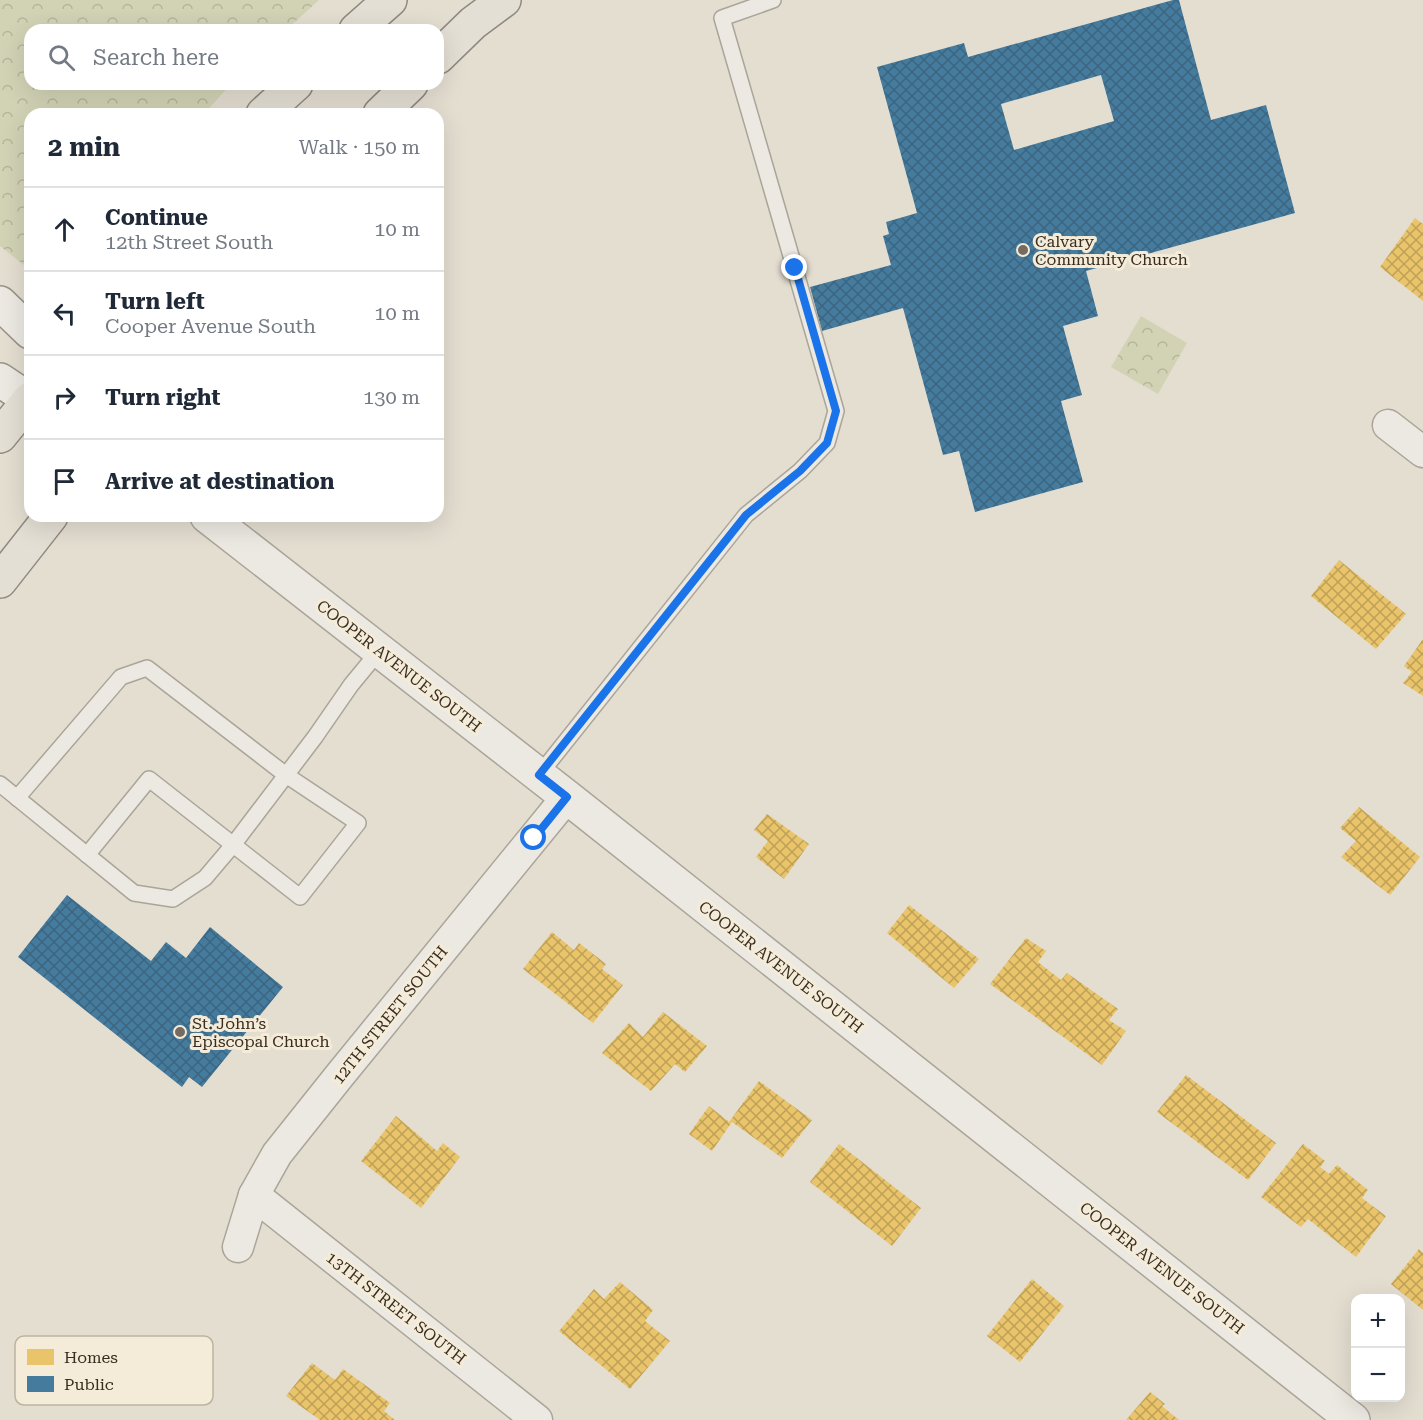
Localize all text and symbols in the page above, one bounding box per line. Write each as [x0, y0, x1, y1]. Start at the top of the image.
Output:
search box [24, 24, 444, 90]
icon: search [45, 41, 78, 74]
text: Search here [93, 45, 219, 70]
text: 2 min [48, 132, 120, 162]
text: Walk · 150 m [299, 135, 420, 159]
text: Continue [105, 205, 208, 230]
icon: ahead [48, 213, 81, 246]
text: 10 m [374, 217, 420, 241]
text: 12th Street South [105, 230, 273, 254]
place label: Calvary Community Church [1035, 232, 1188, 269]
marker: Calvary Community Church [1016, 243, 1030, 257]
route end [781, 254, 807, 280]
text: Turn left [105, 289, 205, 314]
icon: left [48, 297, 81, 330]
text: 10 m [374, 301, 420, 325]
text: Cooper Avenue South [105, 314, 316, 338]
icon: right [48, 381, 81, 414]
text: Turn right [105, 385, 220, 410]
text: 130 m [363, 385, 420, 409]
icon: arrive [48, 465, 81, 498]
text: Arrive at destination [105, 469, 334, 494]
street label: COOPER AVENUE SOUTH [313, 596, 485, 736]
route start [520, 824, 546, 850]
street label: COOPER AVENUE SOUTH [695, 897, 867, 1037]
street label: 12TH STREET SOUTH [328, 942, 452, 1088]
place label: St. John’s Episcopal Church [192, 1014, 330, 1051]
marker: St. John’s Episcopal Church [173, 1025, 187, 1039]
street label: COOPER AVENUE SOUTH [1076, 1198, 1248, 1338]
street label: 13TH STREET SOUTH [322, 1248, 470, 1368]
map controls [1351, 1294, 1405, 1402]
button: + [1351, 1294, 1405, 1348]
legend [15, 1336, 213, 1405]
text: Homes [64, 1348, 118, 1367]
button: − [1351, 1348, 1405, 1402]
text: Public [64, 1375, 114, 1394]

